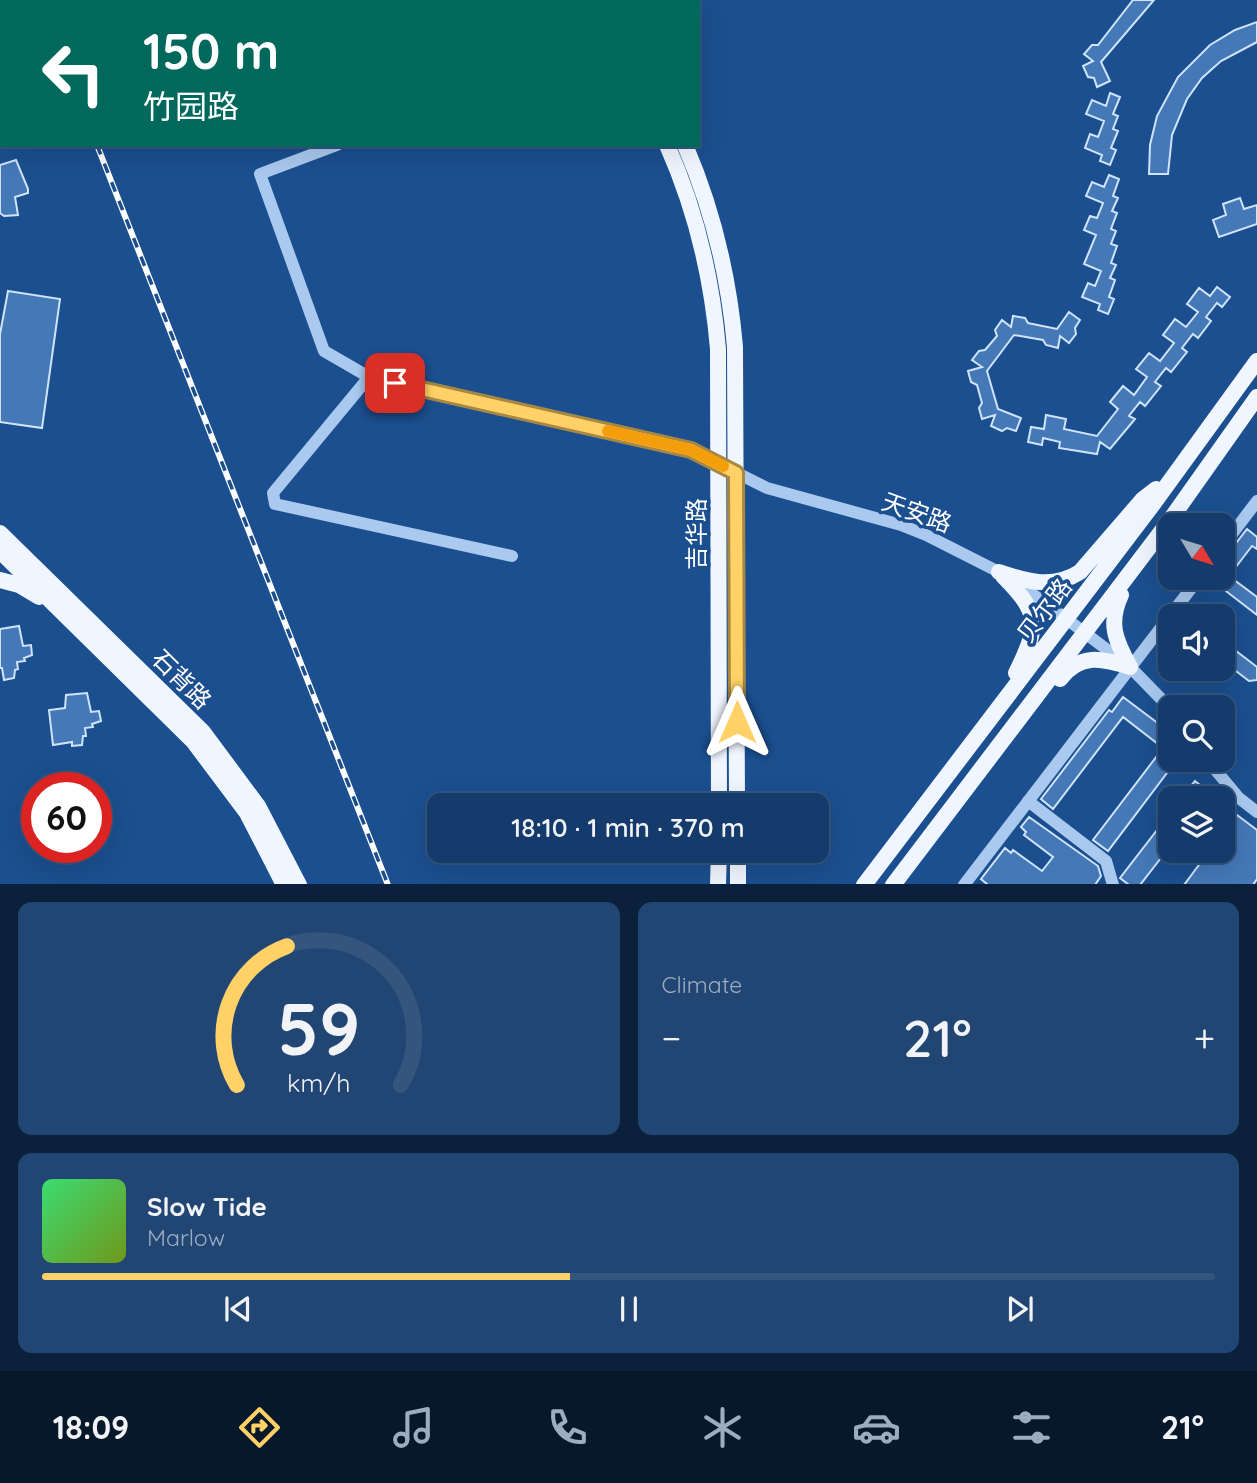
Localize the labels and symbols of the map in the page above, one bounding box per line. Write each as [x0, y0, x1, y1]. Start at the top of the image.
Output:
pin [365, 353, 425, 413]
street label: 天安路 [878, 486, 956, 538]
street label: 吉华路 [681, 498, 711, 570]
north arrow [1158, 513, 1236, 590]
street label: 贝尔路 [1010, 572, 1078, 648]
street label: 石背路 [146, 643, 218, 715]
position arrow [700, 685, 774, 759]
speed limit sign: 60 [21, 772, 112, 863]

